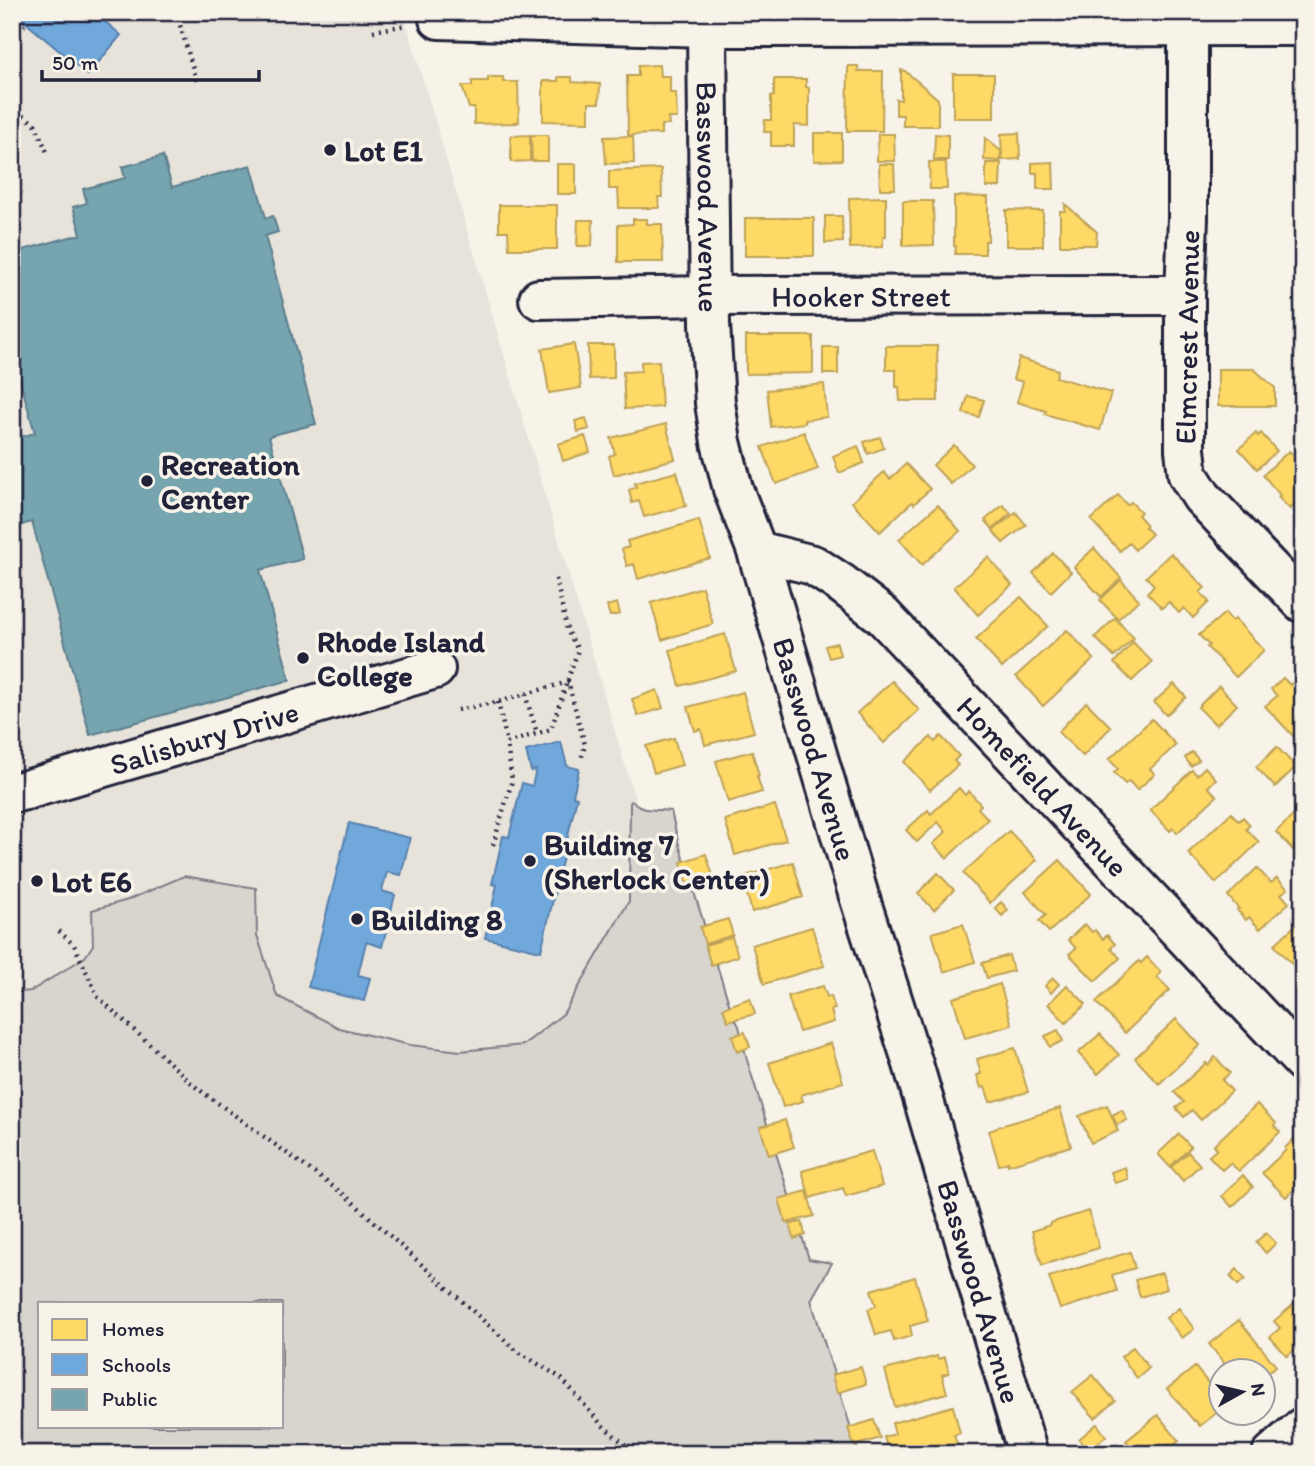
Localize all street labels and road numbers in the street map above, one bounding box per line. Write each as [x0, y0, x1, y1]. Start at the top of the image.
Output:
street label: Basswood Avenue [689, 81, 728, 313]
street label: Elmcrest Avenue [1167, 229, 1207, 445]
street label: Hooker Street [771, 277, 951, 314]
street label: Basswood Avenue [765, 633, 866, 865]
street label: Homefield Avenue [949, 688, 1137, 884]
street label: Salisbury Drive [105, 692, 303, 783]
street label: Basswood Avenue [930, 1175, 1031, 1408]

